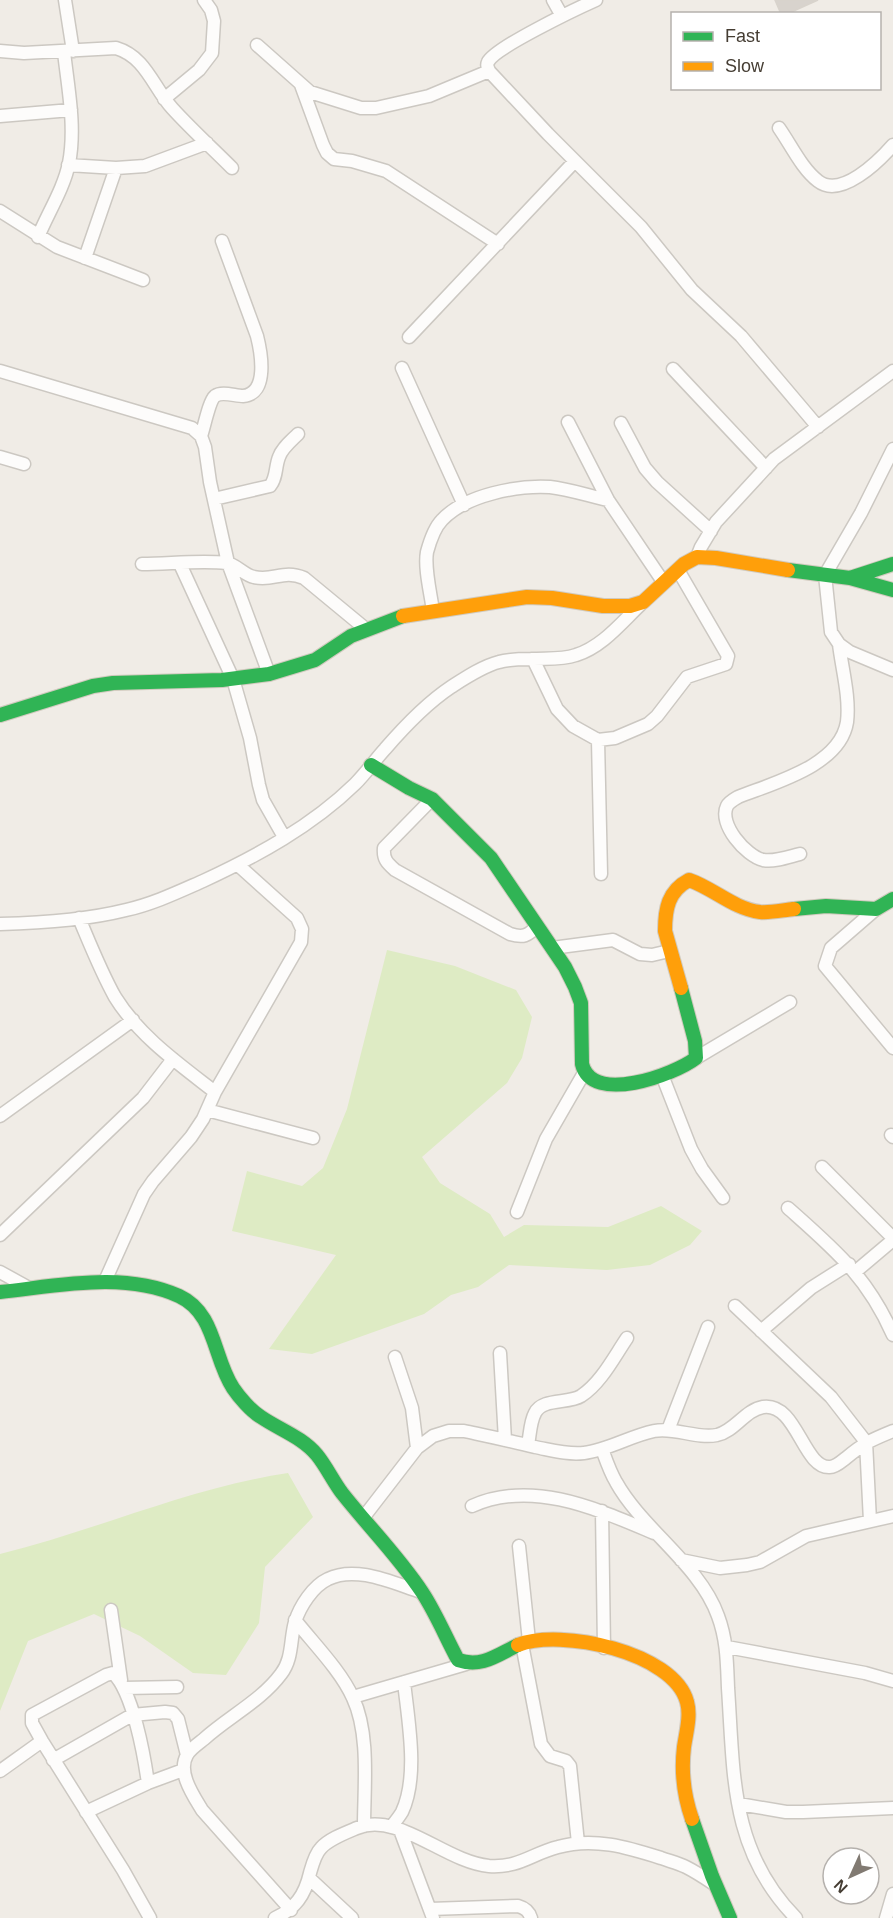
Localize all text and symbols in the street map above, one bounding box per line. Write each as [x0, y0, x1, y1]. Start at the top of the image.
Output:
legend [671, 12, 881, 90]
text: Fast [725, 26, 760, 46]
text: Slow [725, 56, 765, 76]
north arrow [821, 1846, 881, 1906]
text: N [831, 1876, 851, 1896]

